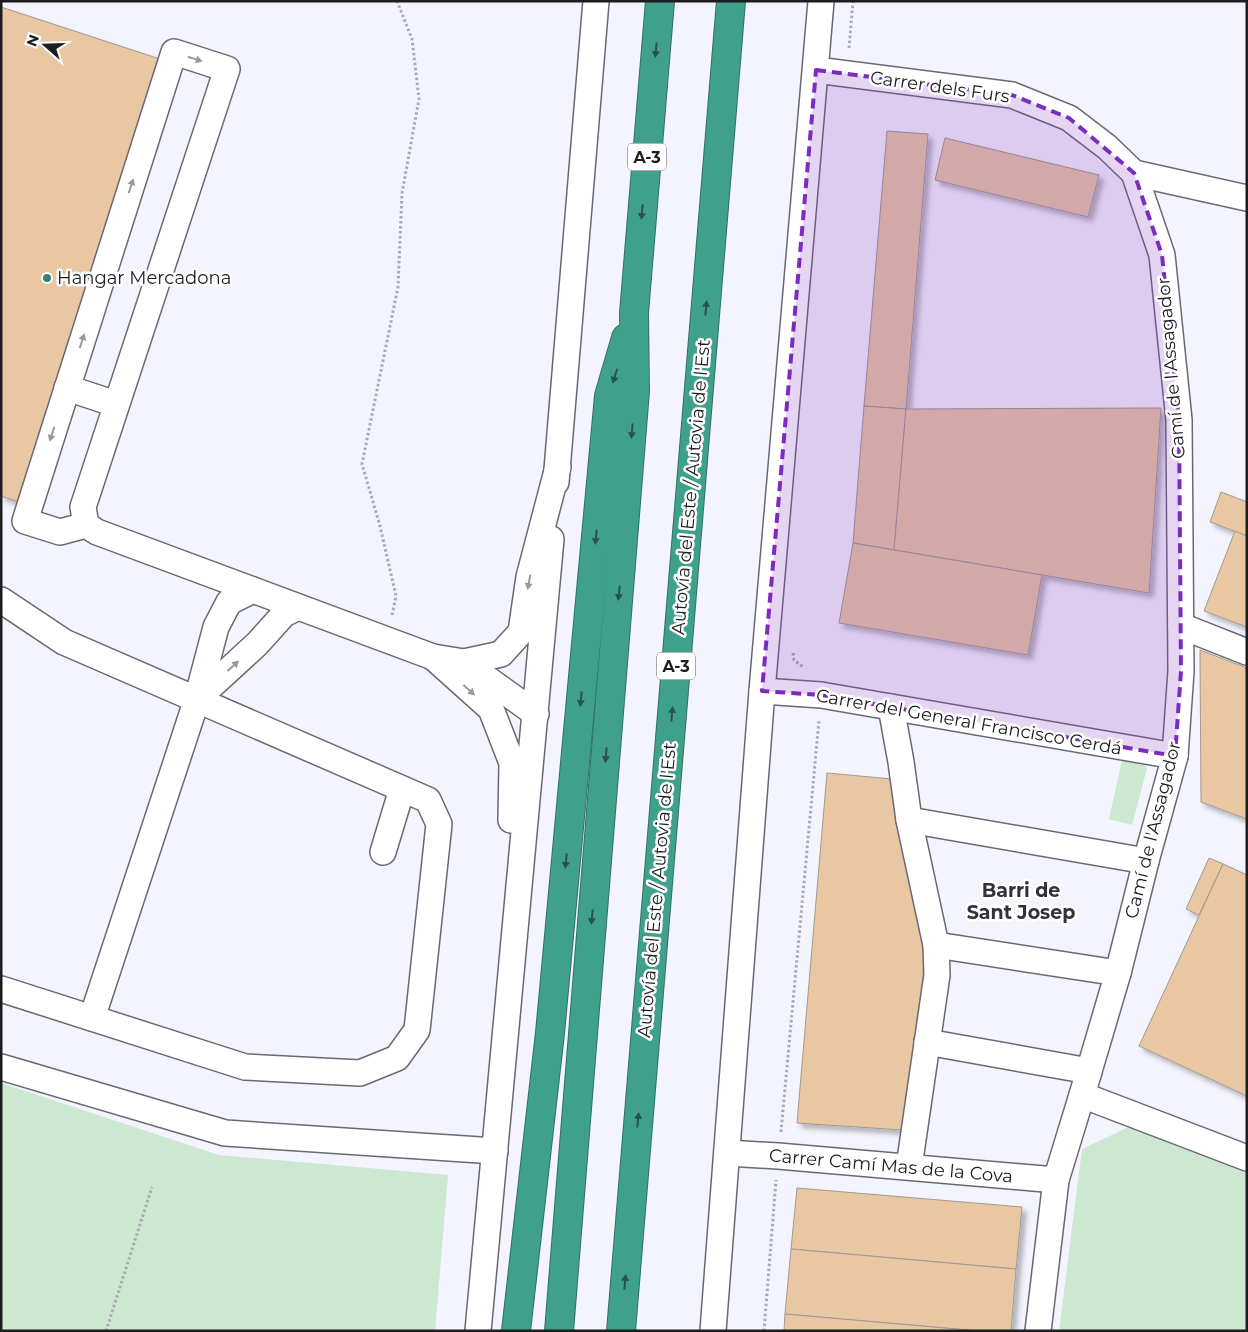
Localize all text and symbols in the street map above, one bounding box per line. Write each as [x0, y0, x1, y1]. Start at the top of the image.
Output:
north arrow [20, 20, 70, 70]
text: N [22, 32, 43, 49]
one-way arrow [652, 42, 660, 58]
one-way arrow [188, 55, 203, 63]
street label: Carrer dels Furs [869, 66, 1011, 108]
road number: A-3 [628, 144, 666, 170]
one-way arrow [128, 179, 136, 194]
one-way arrow [638, 204, 646, 220]
place label: Hangar Mercadona [57, 267, 231, 289]
marker: Hangar Mercadona [41, 272, 53, 284]
street label: Camí de l'Assagador [1152, 276, 1190, 460]
one-way arrow [702, 300, 710, 316]
one-way arrow [79, 334, 86, 349]
street label: Autovía del Este / Autovia de l'Est [667, 338, 715, 636]
one-way arrow [610, 369, 618, 384]
one-way arrow [628, 424, 636, 440]
one-way arrow [48, 427, 56, 442]
one-way arrow [592, 530, 600, 546]
one-way arrow [524, 574, 532, 590]
one-way arrow [615, 586, 623, 602]
road number: A-3 [657, 652, 695, 679]
one-way arrow [226, 661, 239, 672]
one-way arrow [463, 684, 475, 696]
street label: Carrer del General Francisco Cerdá [814, 684, 1124, 760]
one-way arrow [577, 692, 585, 708]
one-way arrow [668, 706, 676, 722]
street label: Camí de l'Assagador [1120, 739, 1186, 921]
street label: Autovía del Este / Autovia de l'Est [633, 741, 681, 1039]
one-way arrow [601, 748, 609, 764]
one-way arrow [562, 853, 570, 869]
district label: Barri de Sant Josep [967, 879, 1075, 924]
one-way arrow [588, 910, 596, 926]
one-way arrow [635, 1112, 643, 1128]
street label: Carrer Camí Mas de la Cova [768, 1144, 1014, 1188]
one-way arrow [621, 1274, 629, 1290]

